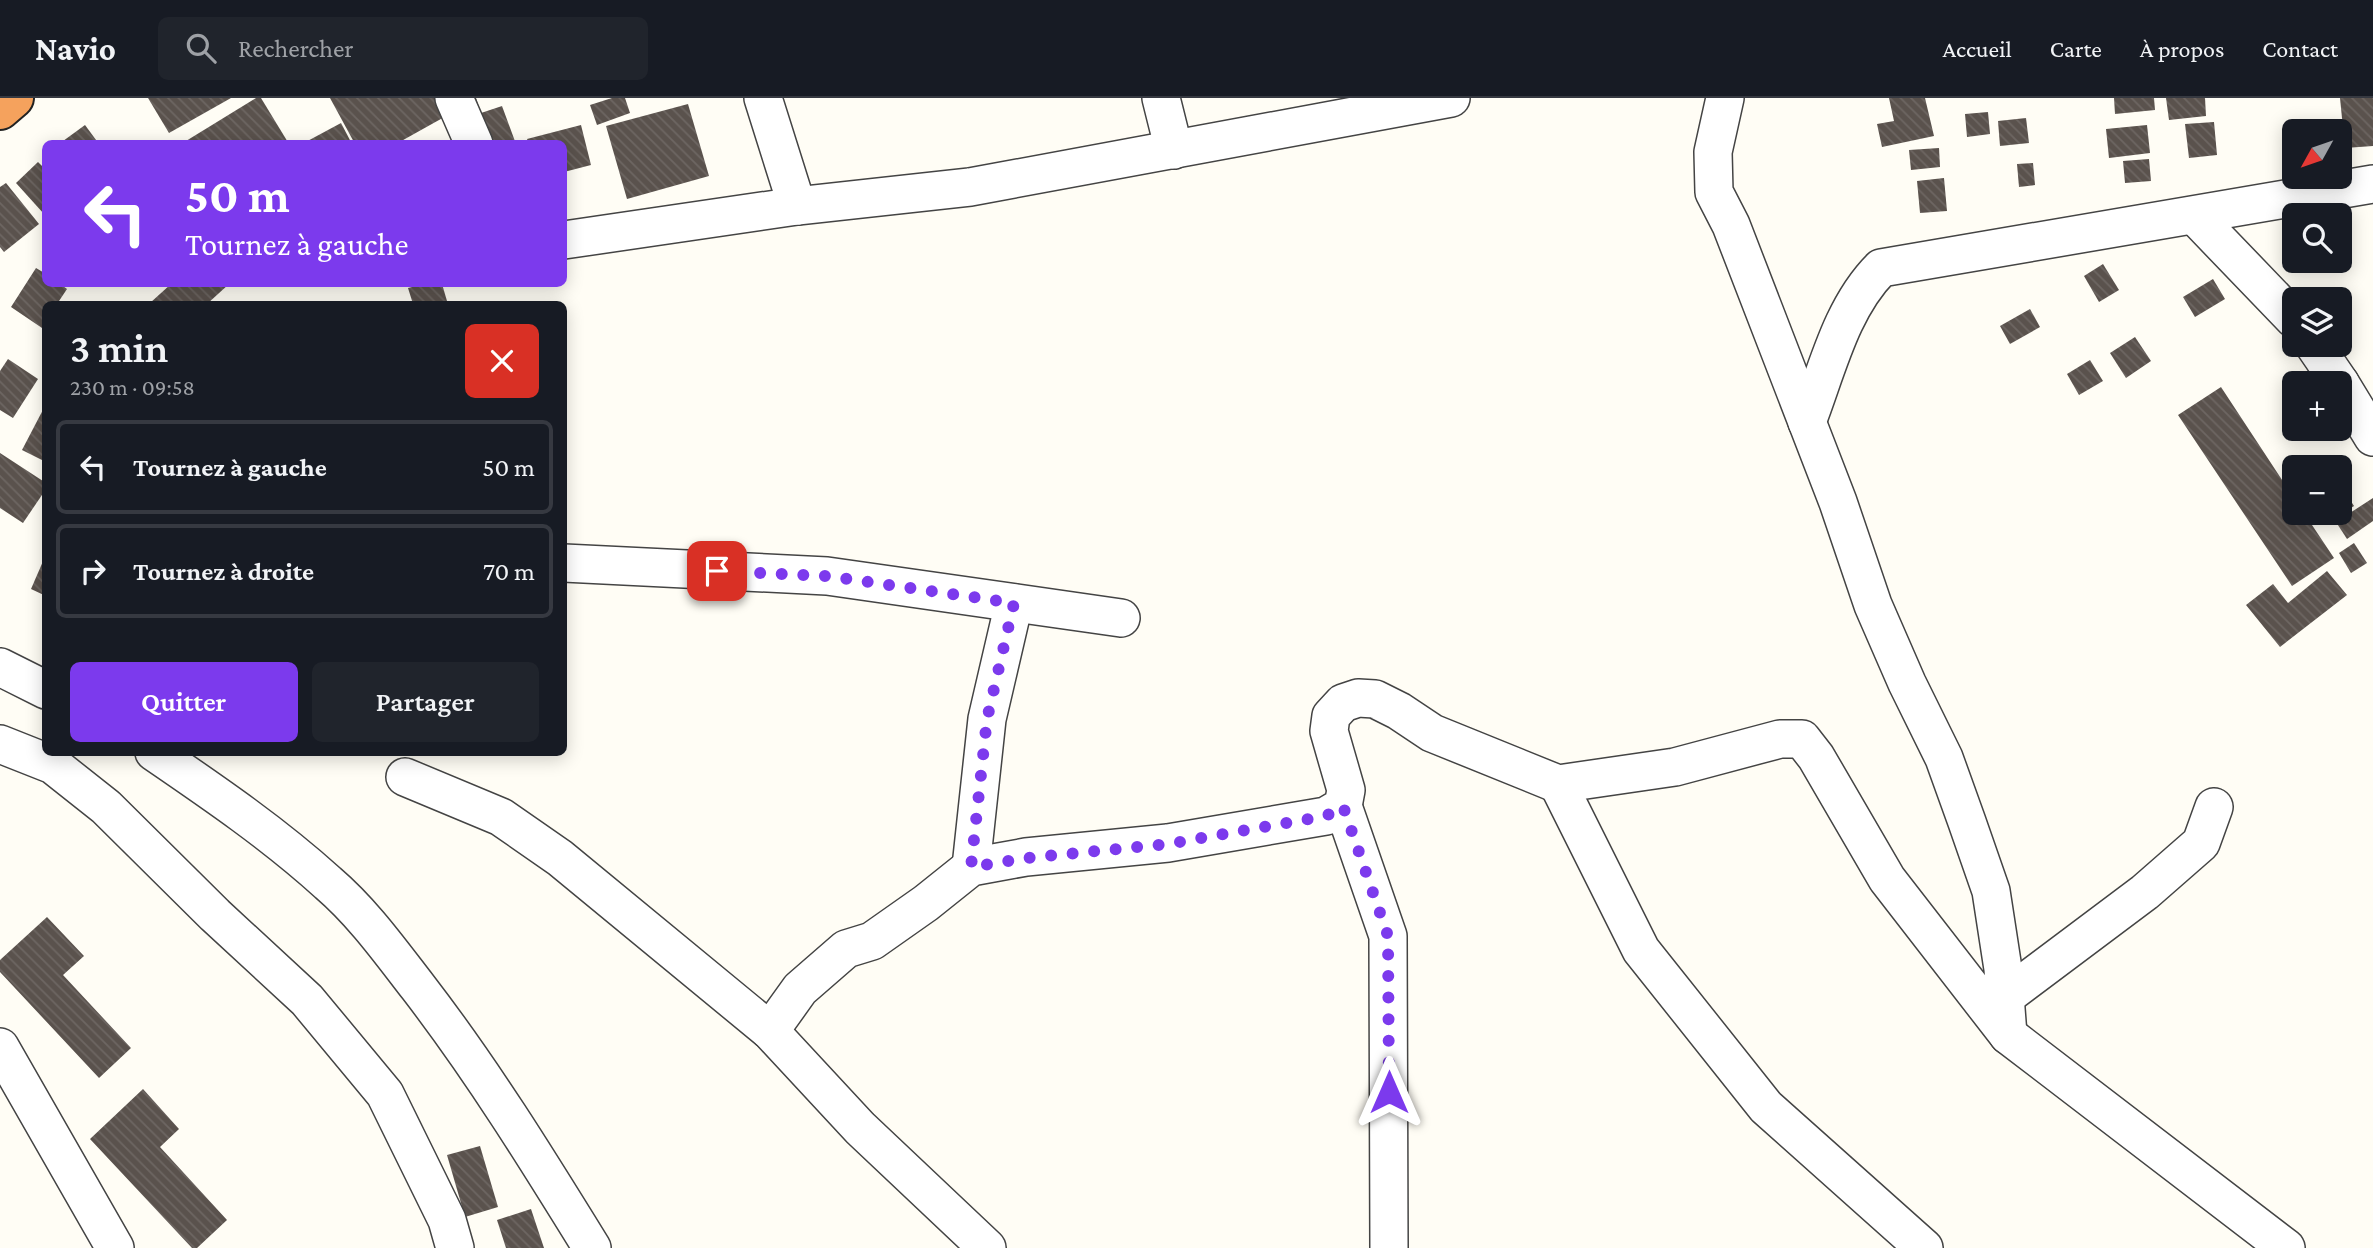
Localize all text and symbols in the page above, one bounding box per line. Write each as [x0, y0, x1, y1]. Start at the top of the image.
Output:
search box [158, 17, 648, 80]
icon: search [182, 29, 220, 67]
text: Navio [35, 30, 116, 67]
text: Rechercher [238, 34, 354, 63]
text: Accueil [1942, 35, 2012, 62]
text: Carte [2050, 35, 2102, 62]
text: À propos [2140, 35, 2224, 62]
text: Contact [2262, 35, 2338, 62]
north arrow [2282, 119, 2352, 189]
map controls [2282, 119, 2352, 525]
icon: left [70, 168, 161, 259]
text: 50 m [185, 168, 290, 223]
button: search [2282, 203, 2352, 273]
text: Tournez à gauche [185, 226, 408, 262]
button: layers [2282, 287, 2352, 357]
text: 3 min [70, 324, 168, 371]
button: close [465, 324, 539, 398]
button: + [2282, 371, 2352, 441]
text: 230 m · 09:58 [70, 374, 195, 400]
icon: left [74, 448, 112, 486]
text: Tournez à gauche [133, 453, 327, 482]
text: 50 m [482, 453, 535, 482]
button: − [2282, 455, 2352, 525]
pin [687, 541, 747, 601]
icon: right [74, 552, 112, 590]
icon: arrive [698, 552, 736, 590]
text: Tournez à droite [133, 557, 314, 586]
text: 70 m [483, 557, 535, 586]
button: Quitter [70, 662, 298, 742]
button: Partager [312, 662, 539, 742]
position arrow [1352, 1055, 1426, 1129]

